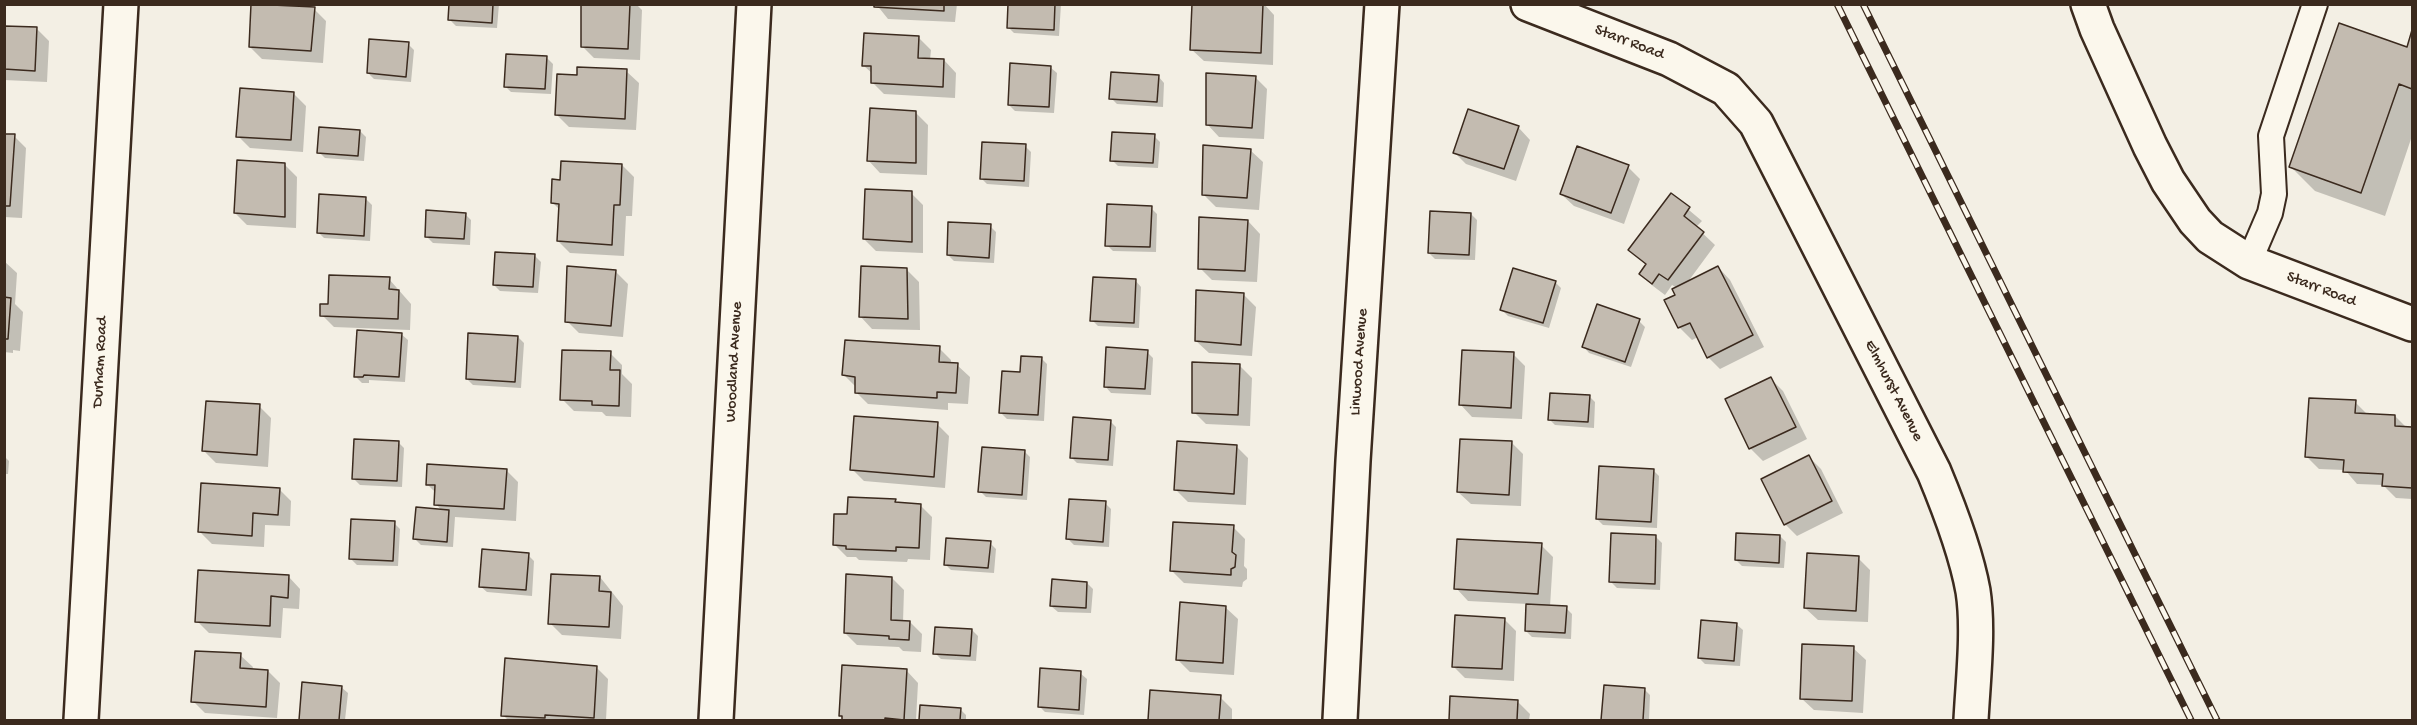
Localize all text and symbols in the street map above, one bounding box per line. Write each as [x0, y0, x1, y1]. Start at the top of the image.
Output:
street label: Starr Road [1592, 21, 1666, 65]
street label: Starr Road [2284, 268, 2358, 312]
street label: Woodland Avenue [722, 301, 748, 423]
street label: Linwood Avenue [1347, 308, 1373, 416]
street label: Durham Road [89, 316, 113, 408]
street label: Elmhurst Avenue [1859, 337, 1927, 445]

